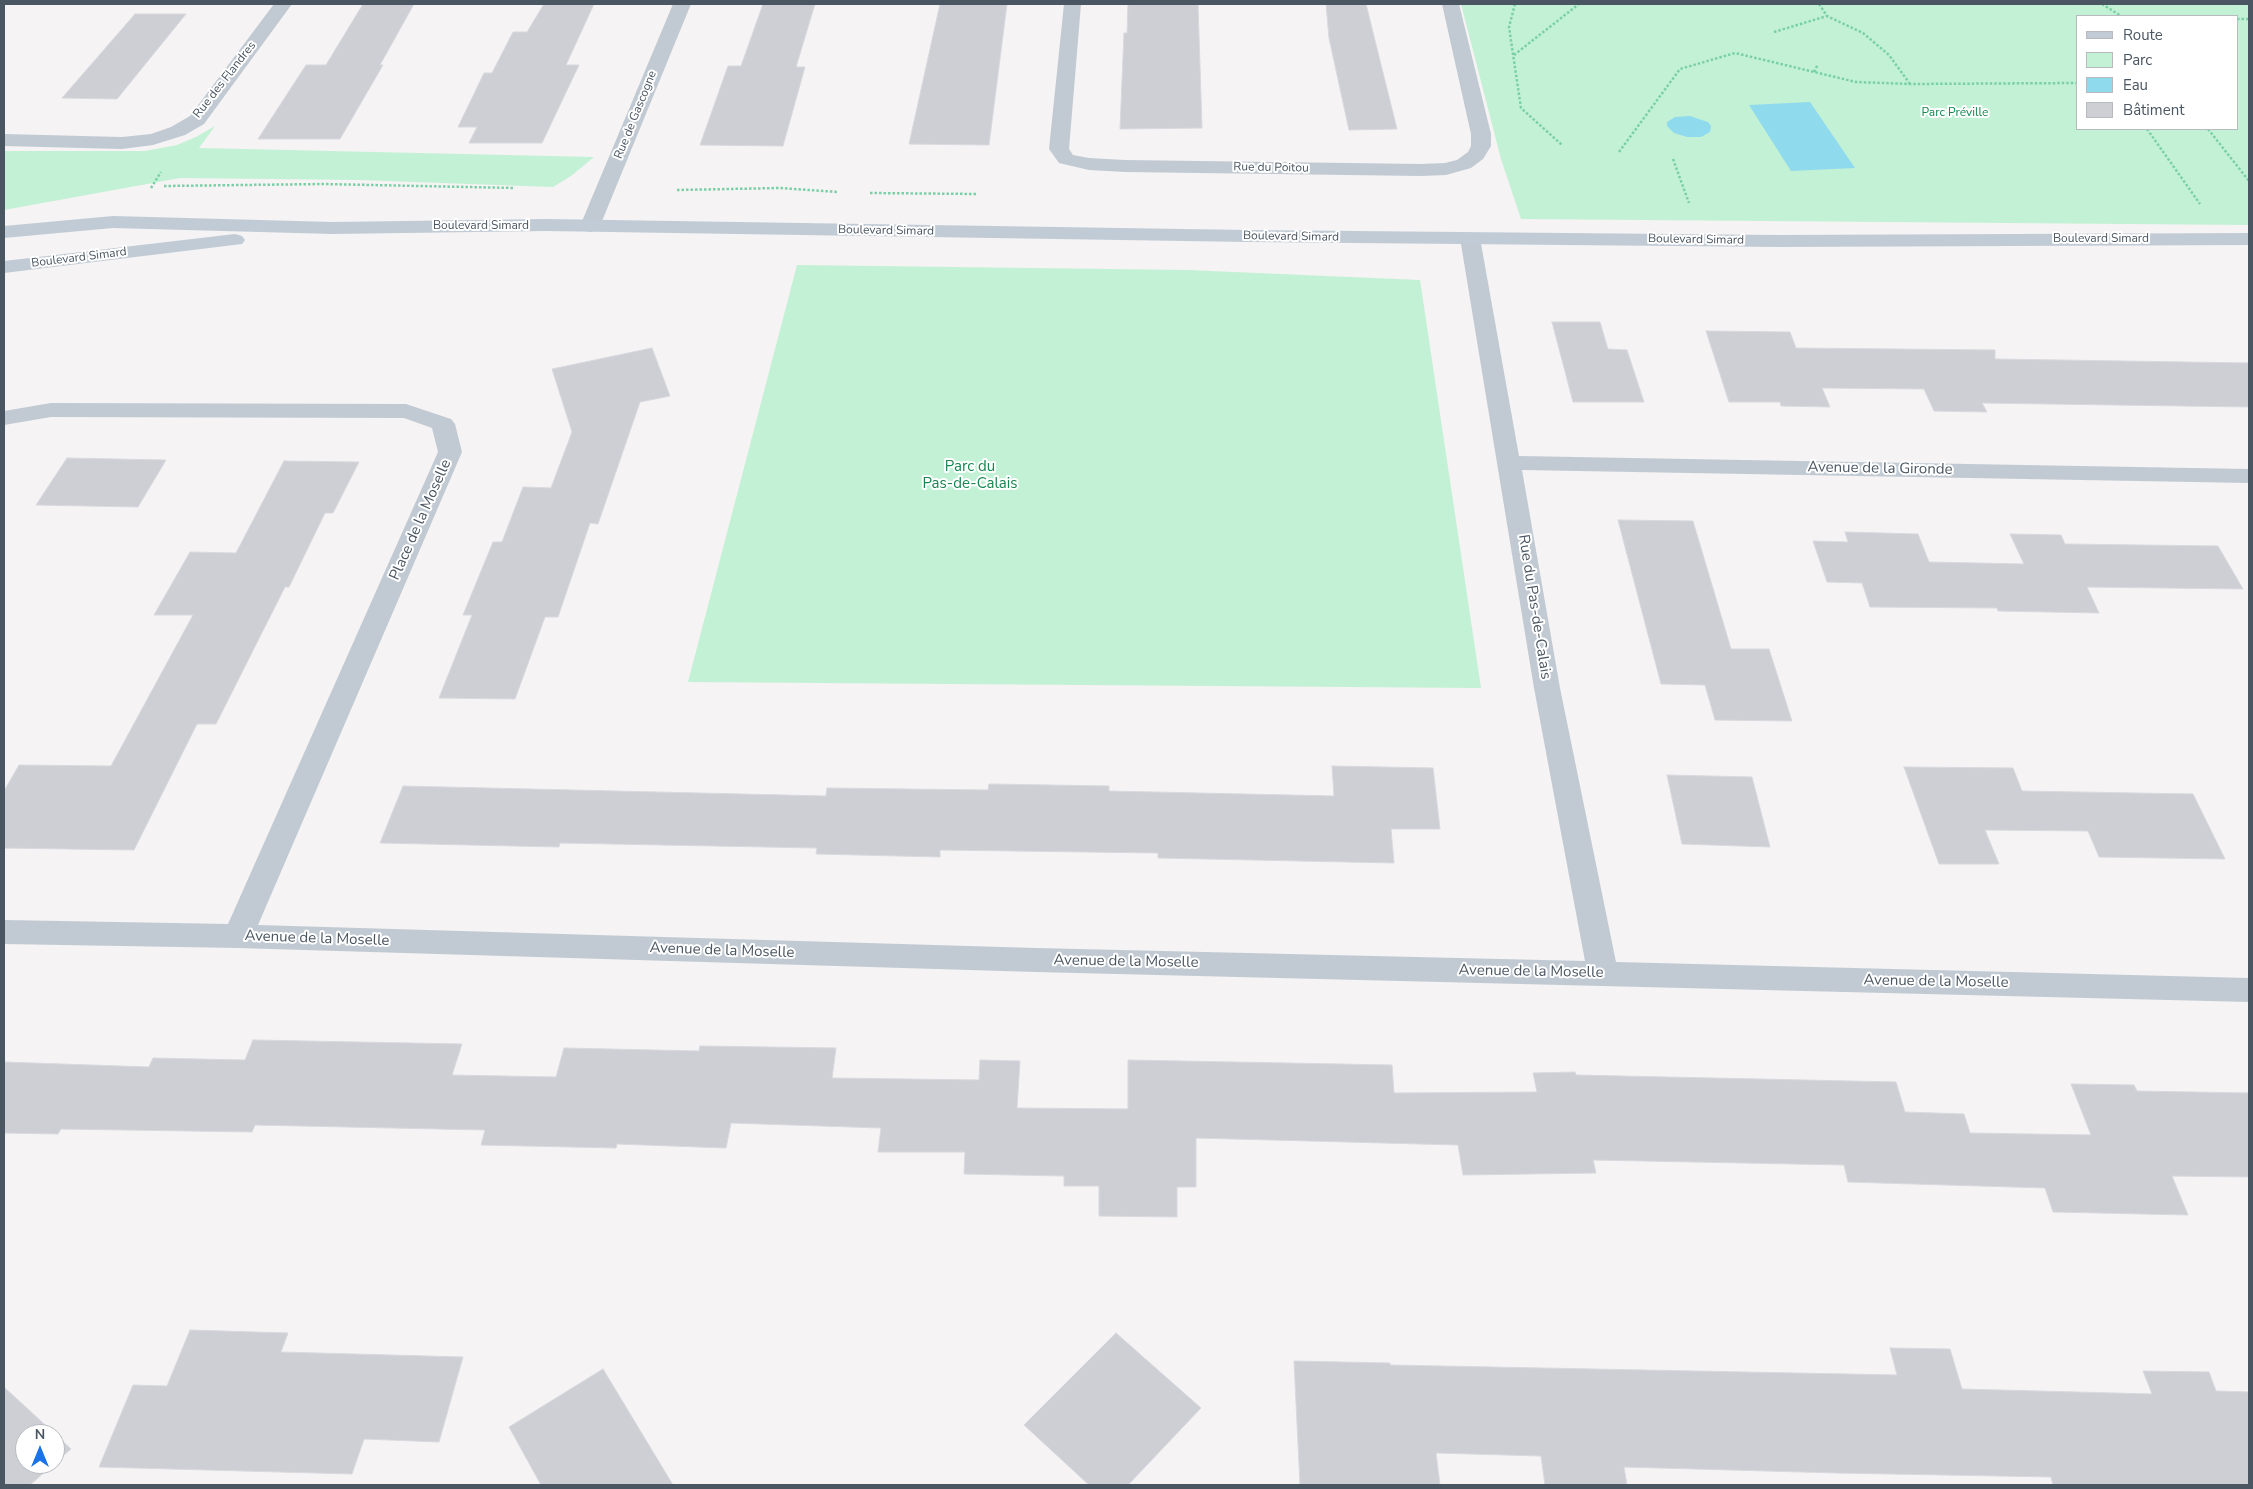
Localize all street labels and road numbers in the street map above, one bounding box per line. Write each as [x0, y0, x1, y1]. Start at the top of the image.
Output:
street label: Rue des Flandres [191, 39, 259, 121]
street label: Rue de Gascogne [612, 69, 660, 161]
street label: Rue du Poitou [1233, 160, 1309, 176]
street label: Boulevard Simard [433, 219, 529, 233]
street label: Boulevard Simard [838, 223, 934, 239]
street label: Boulevard Simard [1243, 229, 1339, 245]
street label: Boulevard Simard [1648, 232, 1744, 248]
street label: Boulevard Simard [2053, 232, 2149, 246]
street label: Boulevard Simard [30, 245, 128, 271]
street label: Place de la Moselle [386, 457, 456, 583]
street label: Avenue de la Gironde [1807, 459, 1953, 479]
street label: Rue du Pas-de-Calais [1514, 533, 1554, 681]
street label: Avenue de la Moselle [244, 927, 390, 951]
street label: Avenue de la Moselle [649, 939, 795, 963]
street label: Avenue de la Moselle [1053, 952, 1199, 972]
street label: Avenue de la Moselle [1458, 962, 1604, 982]
street label: Avenue de la Moselle [1863, 972, 2009, 992]

